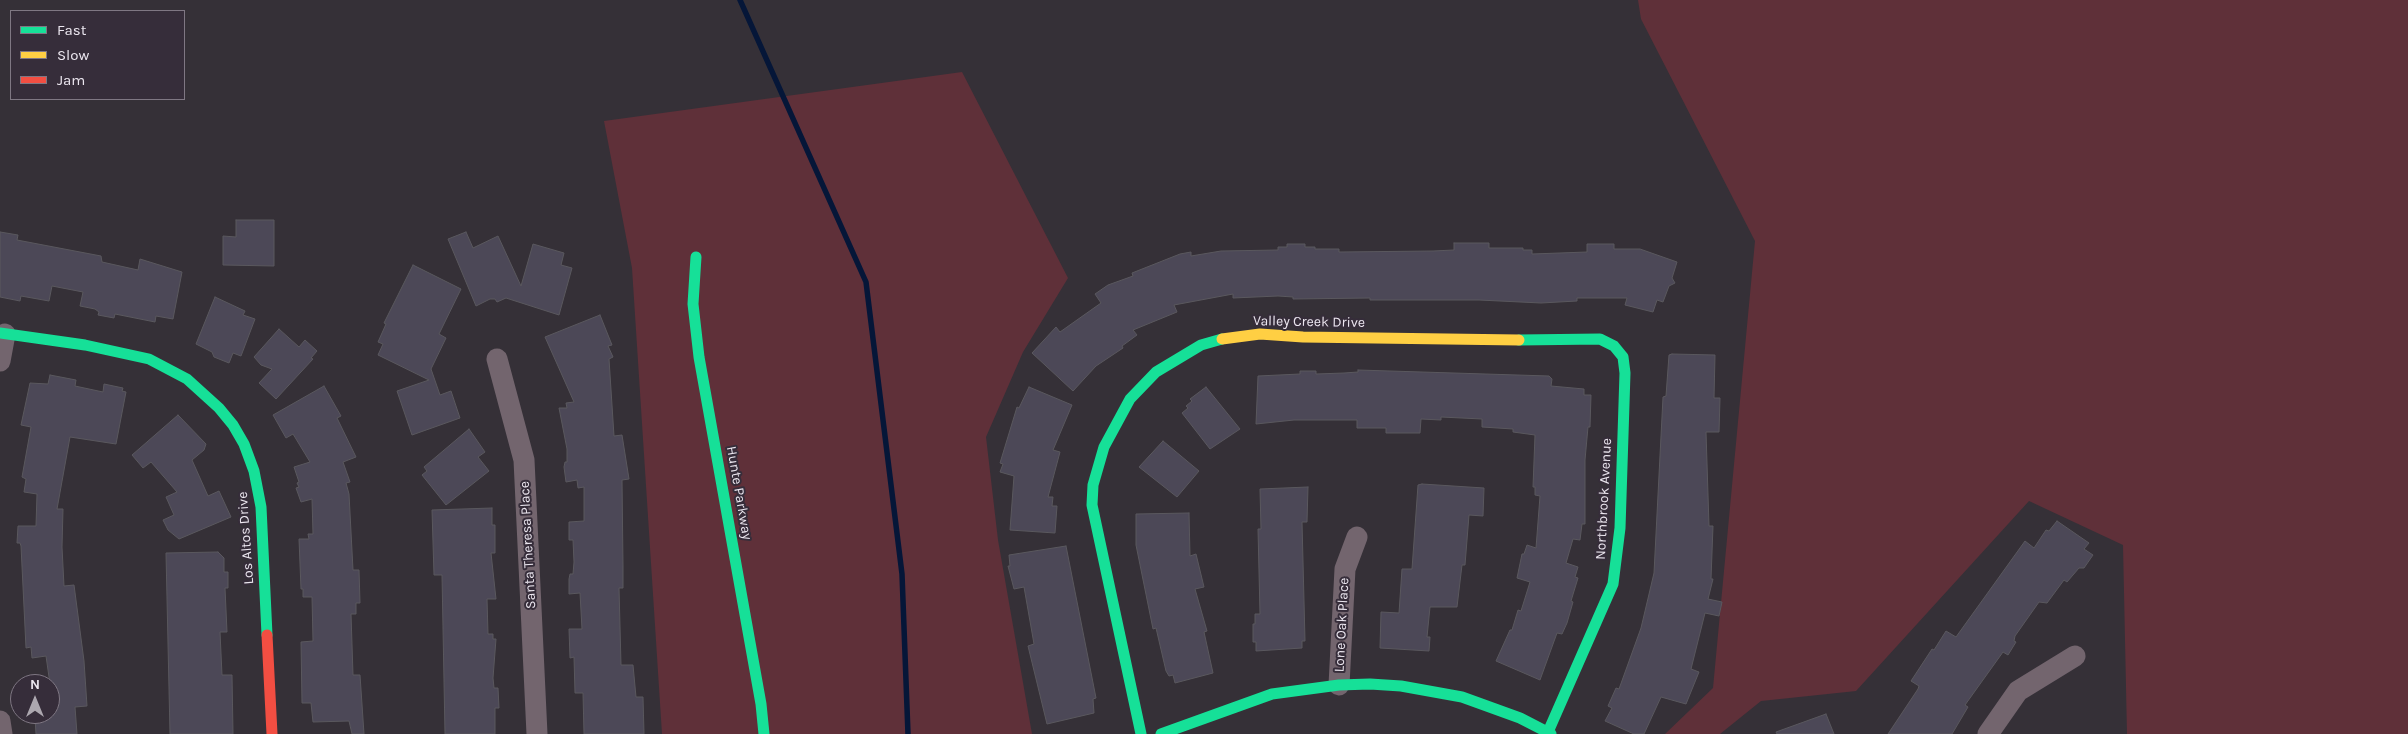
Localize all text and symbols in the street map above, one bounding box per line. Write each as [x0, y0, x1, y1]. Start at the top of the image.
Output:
legend [10, 10, 185, 100]
text: Fast [57, 21, 86, 39]
text: Slow [57, 46, 89, 64]
text: Jam [57, 71, 85, 89]
street label: Valley Creek Drive [1253, 313, 1365, 331]
street label: Northbrook Avenue [1592, 438, 1616, 560]
street label: Hunte Parkway [722, 445, 756, 541]
street label: Santa Theresa Place [516, 481, 540, 609]
street label: Los Altos Drive [234, 491, 258, 585]
street label: Lone Oak Place [1331, 577, 1353, 673]
north arrow [10, 674, 60, 724]
text: N [30, 676, 40, 693]

